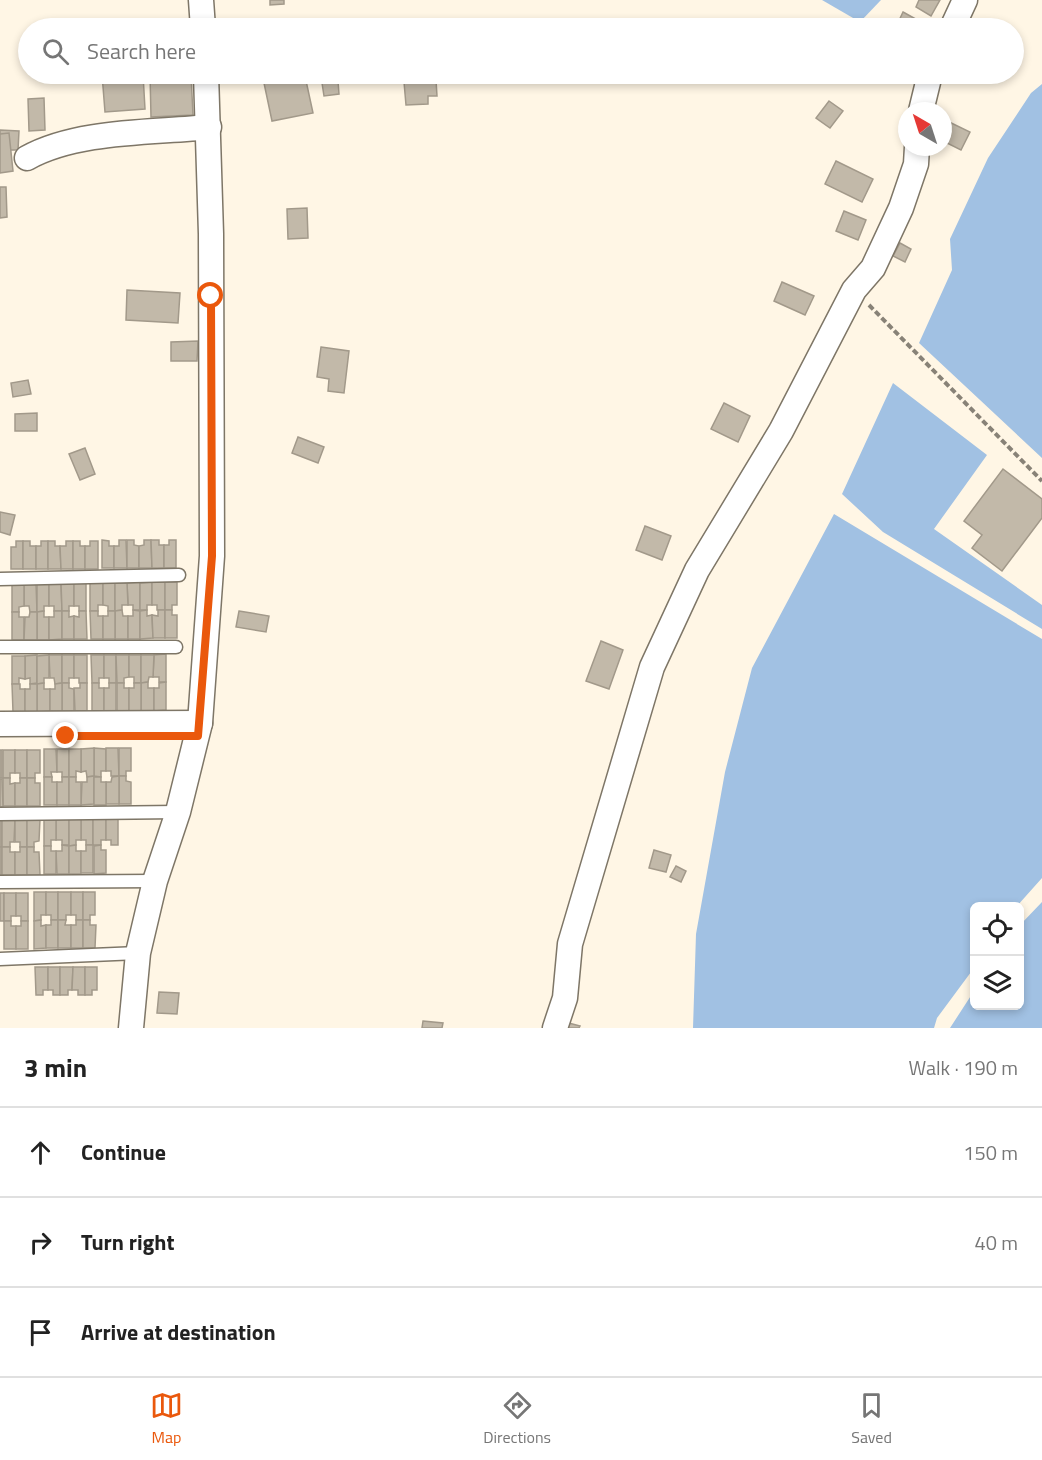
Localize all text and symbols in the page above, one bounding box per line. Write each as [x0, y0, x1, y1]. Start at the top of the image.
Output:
search box [18, 18, 1024, 84]
text: Search here [87, 34, 196, 68]
icon: search [39, 35, 72, 68]
north arrow [898, 102, 952, 156]
route start [197, 282, 223, 308]
route end [52, 722, 78, 748]
map controls [970, 902, 1024, 1010]
button: locate [970, 902, 1024, 956]
button: layers [970, 956, 1024, 1010]
text: 3 min [24, 1048, 87, 1087]
text: Walk · 190 m [909, 1052, 1018, 1083]
text: Continue [81, 1135, 166, 1169]
icon: ahead [24, 1136, 57, 1169]
text: 150 m [963, 1137, 1018, 1168]
text: Turn right [81, 1225, 175, 1259]
icon: right [24, 1226, 57, 1259]
text: 40 m [974, 1227, 1018, 1258]
text: Arrive at destination [81, 1315, 276, 1349]
icon: arrive [24, 1316, 57, 1349]
tab: Map [150, 1389, 183, 1449]
tab: Directions [483, 1389, 551, 1449]
tab: Saved [851, 1389, 892, 1449]

